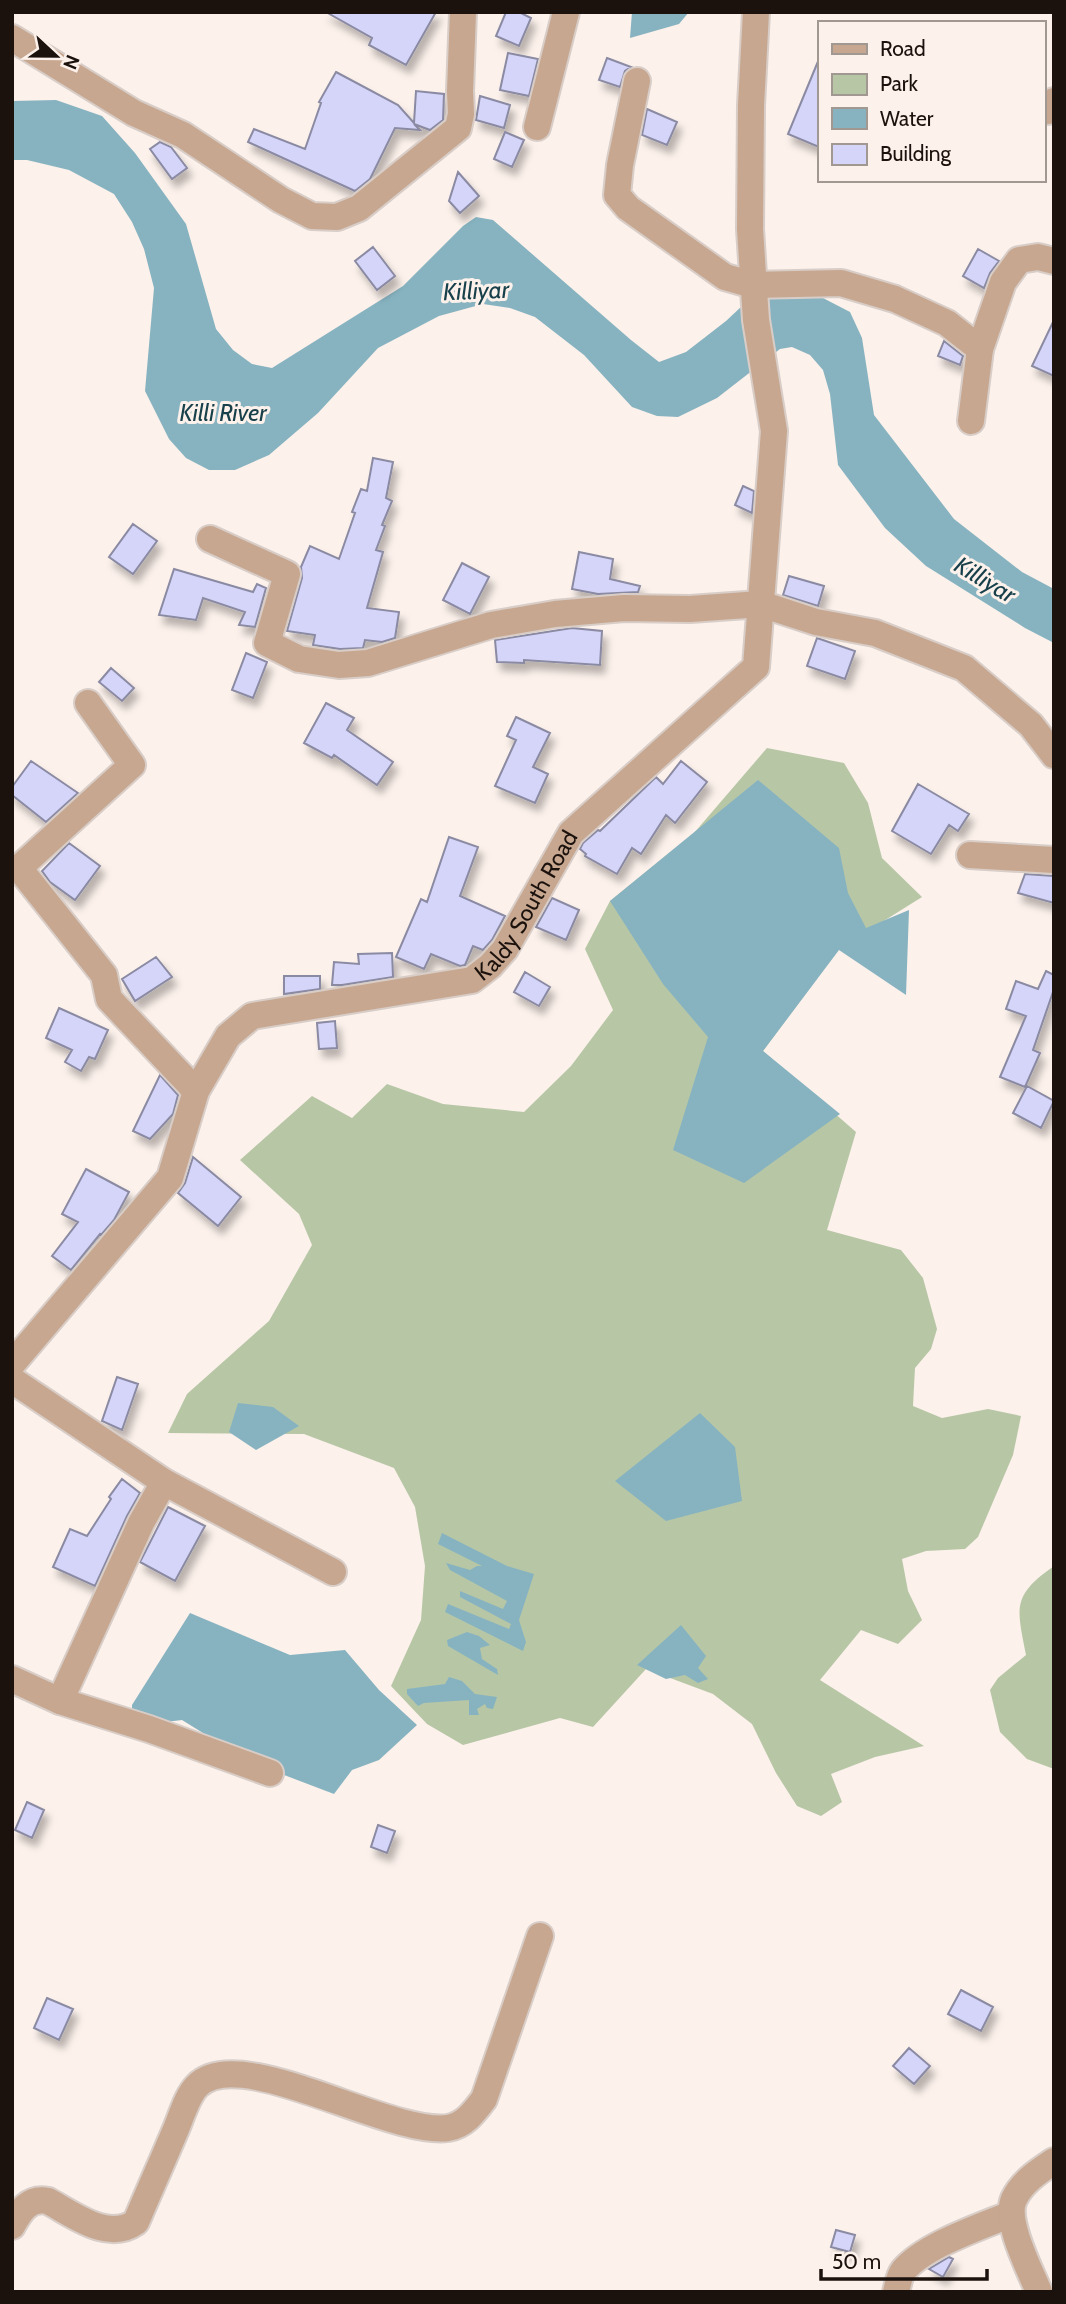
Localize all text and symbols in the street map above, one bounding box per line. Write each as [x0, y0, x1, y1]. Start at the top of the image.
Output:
north arrow [21, 21, 91, 91]
legend [818, 21, 1045, 182]
text: Road [880, 36, 926, 61]
text: N [58, 52, 84, 73]
text: Park [880, 71, 918, 96]
text: Water [880, 106, 934, 131]
text: Building [880, 141, 952, 166]
water label: Killiyar [442, 275, 511, 306]
water label: Killi River [179, 398, 268, 427]
water label: Killiyar [949, 550, 1022, 610]
street label: Kaldy South Road [469, 826, 583, 987]
scale bar [821, 2238, 987, 2282]
text: 50 m [832, 2249, 881, 2274]

